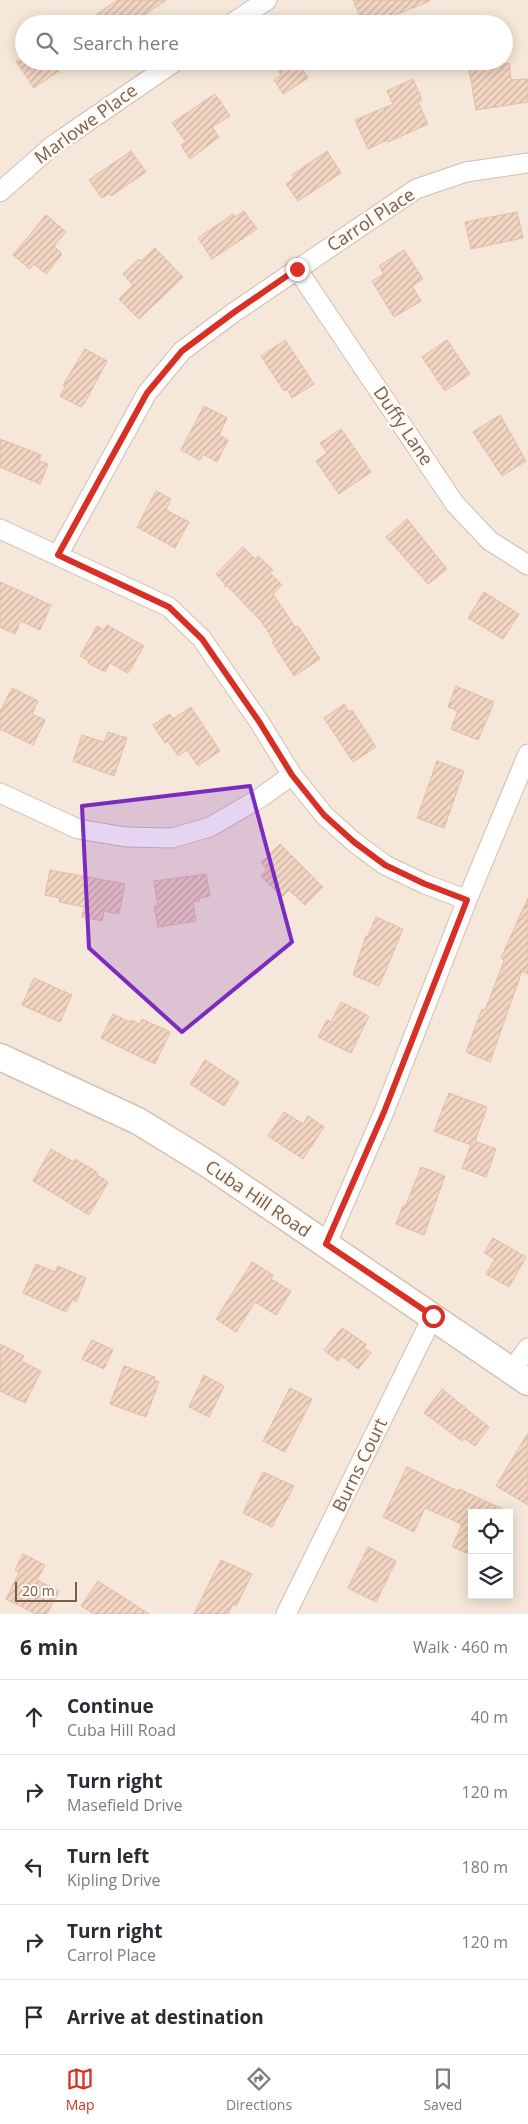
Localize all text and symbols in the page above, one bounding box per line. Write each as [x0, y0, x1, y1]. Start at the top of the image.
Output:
search box [15, 15, 513, 70]
icon: search [33, 29, 61, 57]
text: Search here [73, 30, 179, 56]
street label: Marlowe Place [29, 78, 142, 169]
street label: Carrol Place [322, 182, 419, 257]
route end [286, 258, 309, 281]
street label: Duffy Lane [369, 381, 439, 470]
street label: Cuba Hill Road [201, 1154, 316, 1242]
route start [422, 1305, 445, 1328]
street label: Burns Court [326, 1414, 392, 1515]
map controls [468, 1509, 513, 1599]
button: locate [468, 1509, 513, 1554]
button: layers [468, 1554, 513, 1599]
scale bar [15, 1579, 78, 1602]
text: 20 m [22, 1581, 55, 1600]
text: 6 min [20, 1633, 78, 1661]
text: Walk · 460 m [413, 1636, 508, 1658]
text: Continue [67, 1693, 154, 1719]
icon: ahead [20, 1703, 48, 1731]
text: 40 m [471, 1706, 508, 1728]
text: Cuba Hill Road [67, 1719, 176, 1741]
text: Turn right [67, 1768, 162, 1794]
icon: right [20, 1778, 48, 1806]
text: 120 m [462, 1781, 508, 1803]
text: Masefield Drive [67, 1794, 182, 1816]
text: Turn left [67, 1843, 149, 1869]
icon: left [20, 1853, 48, 1881]
text: 180 m [462, 1856, 508, 1878]
text: Kipling Drive [67, 1869, 161, 1891]
text: Turn right [67, 1918, 162, 1944]
icon: right [20, 1928, 48, 1956]
text: 120 m [462, 1931, 508, 1953]
text: Carrol Place [67, 1944, 156, 1966]
icon: arrive [20, 2003, 48, 2031]
text: Arrive at destination [67, 2004, 264, 2030]
tab: Map [66, 2065, 95, 2114]
tab: Directions [226, 2065, 292, 2114]
tab: Saved [423, 2065, 462, 2114]

